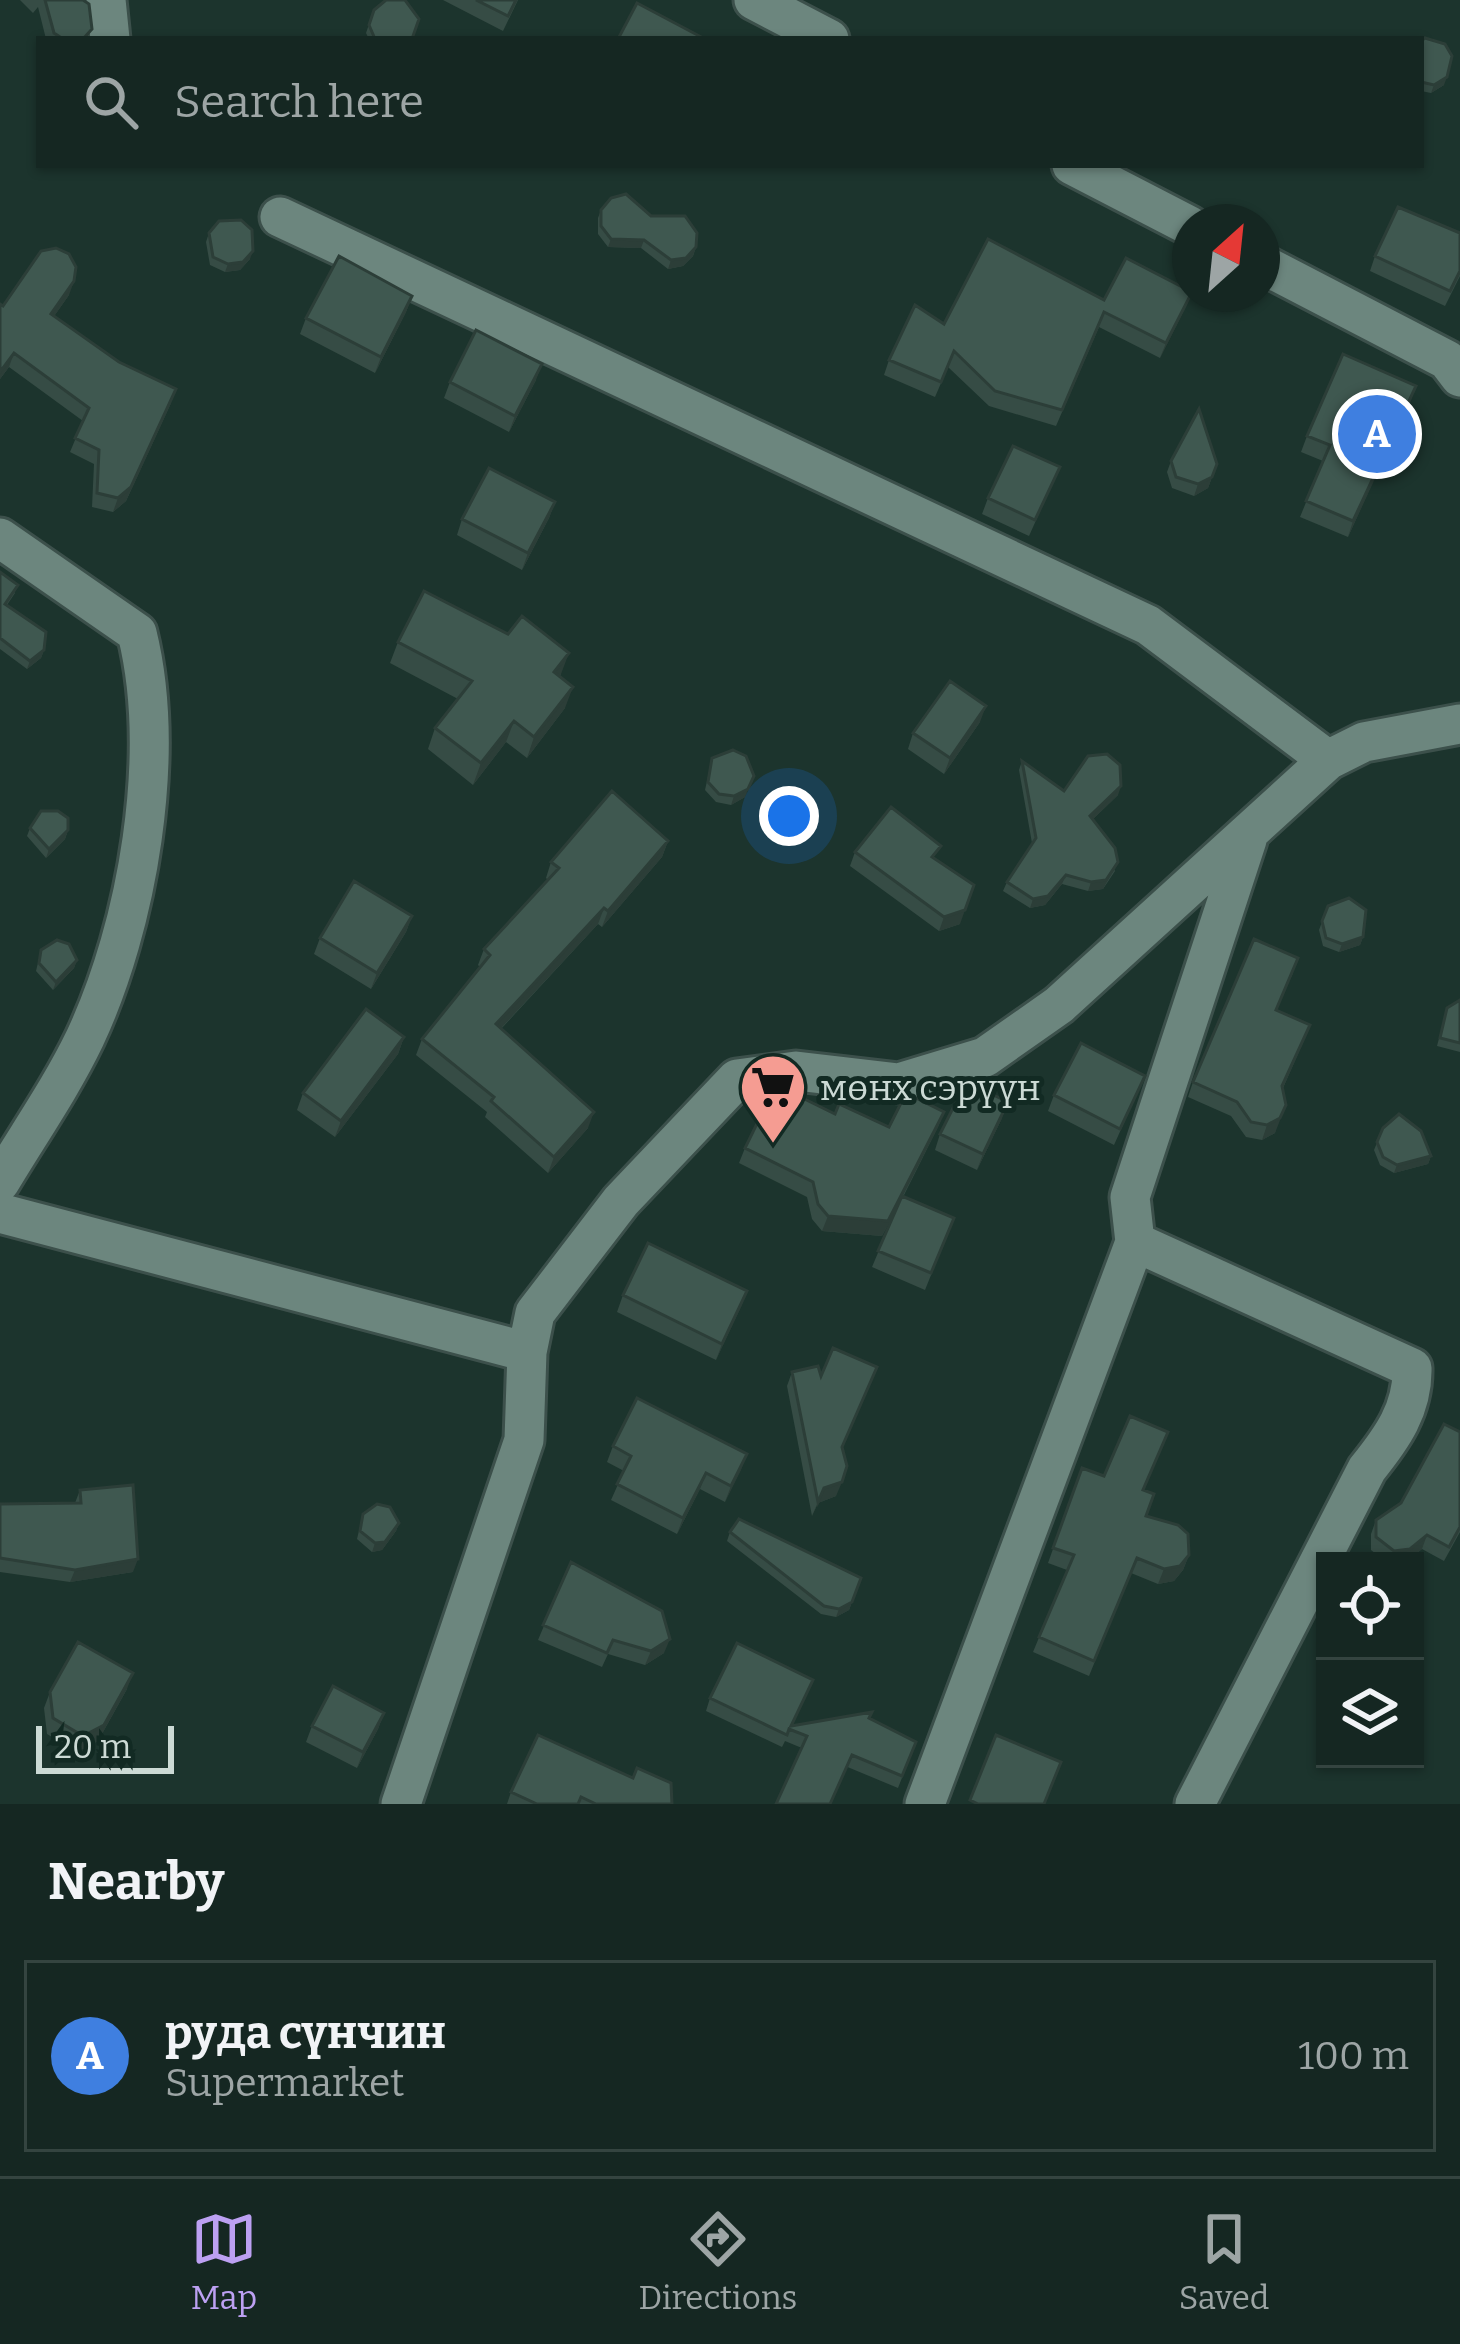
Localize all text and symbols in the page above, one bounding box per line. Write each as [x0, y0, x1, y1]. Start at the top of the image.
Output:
search box [36, 36, 1424, 168]
icon: search [78, 69, 144, 135]
text: Search here [174, 75, 424, 129]
north arrow [1172, 204, 1280, 312]
pin: A [1338, 389, 1416, 479]
your location [759, 786, 819, 846]
supermarket icon: мөнх сэрүүн [738, 1052, 808, 1146]
place label: мөнх сэрүүн [820, 1066, 1041, 1110]
map controls [1316, 1552, 1424, 1768]
button: locate [1316, 1552, 1424, 1660]
button: layers [1316, 1660, 1424, 1768]
scale bar [36, 1720, 174, 1773]
text: 20 m [54, 1727, 131, 1767]
text: Nearby [48, 1851, 224, 1913]
text: руда сүнчин [165, 2006, 446, 2060]
text: A [76, 2033, 104, 2079]
text: 100 m [1298, 2033, 1409, 2079]
text: Supermarket [165, 2060, 405, 2106]
tab: Map [191, 2206, 257, 2318]
tab: Directions [639, 2206, 797, 2318]
tab: Saved [1179, 2206, 1269, 2318]

